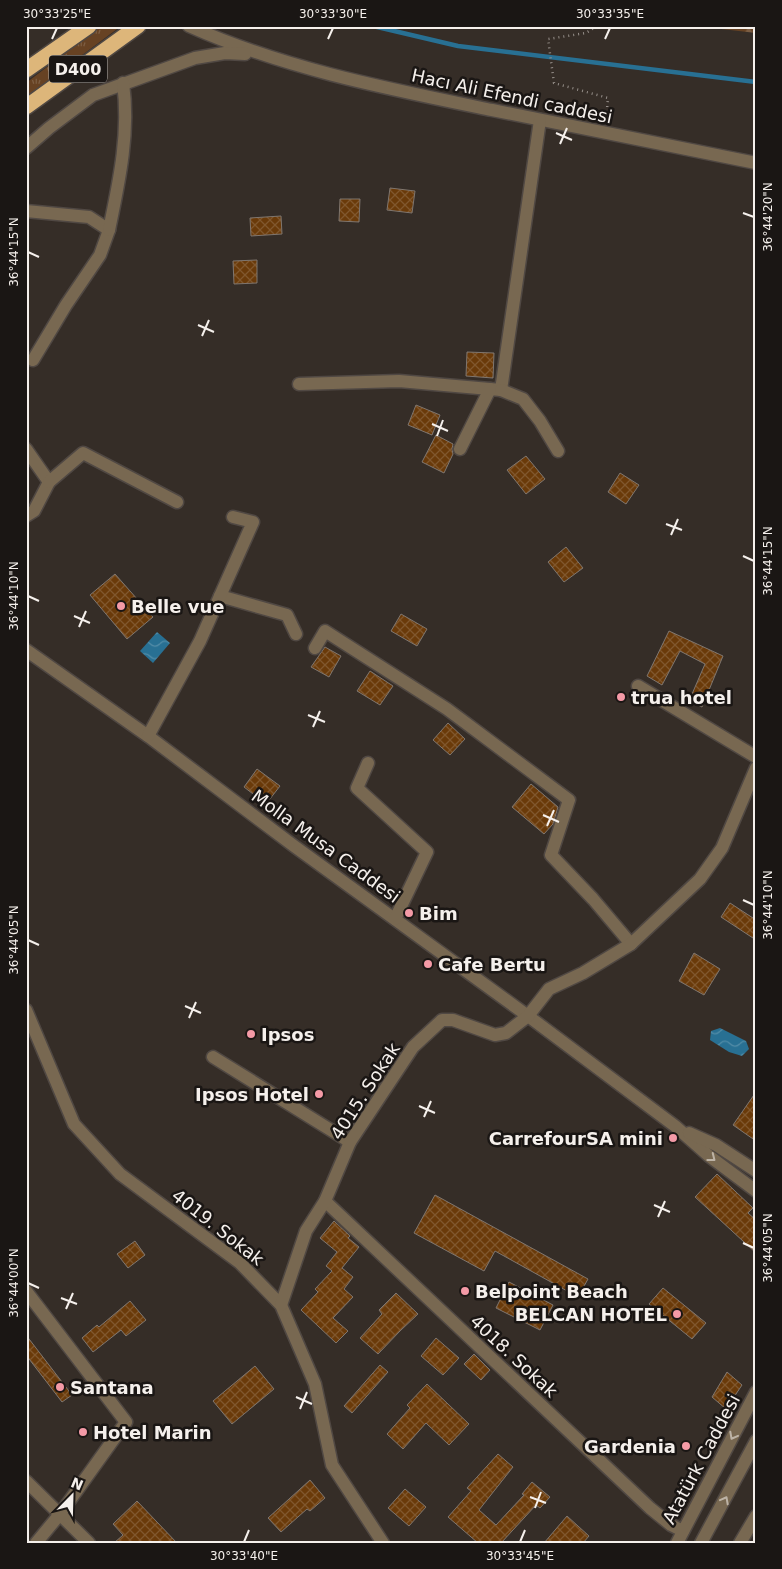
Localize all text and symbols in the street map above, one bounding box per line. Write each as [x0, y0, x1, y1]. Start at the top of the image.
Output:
text: 30°33'25"E [23, 7, 91, 21]
text: 30°33'30"E [299, 7, 367, 21]
text: 30°33'35"E [576, 7, 644, 21]
road number: D400 [49, 56, 107, 82]
street label: Hacı Ali Efendi caddesi [410, 64, 614, 128]
text: 36°44'20"N [761, 182, 775, 252]
text: 36°44'15"N [7, 217, 21, 287]
text: 36°44'15"N [761, 526, 775, 596]
text: 36°44'10"N [7, 561, 21, 631]
place label: Belle vue [131, 596, 225, 617]
marker: Belle vue [115, 600, 127, 612]
place label: trua hotel [631, 687, 732, 708]
marker: trua hotel [615, 691, 627, 703]
street label: Molla Musa Caddesi [248, 785, 404, 907]
text: 36°44'10"N [761, 870, 775, 940]
place label: Bim [419, 903, 458, 924]
text: 36°44'05"N [7, 905, 21, 975]
marker: Bim [403, 907, 415, 919]
place label: Cafe Bertu [438, 954, 546, 975]
marker: Cafe Bertu [422, 958, 434, 970]
place label: Ipsos [261, 1024, 314, 1045]
marker: Ipsos [245, 1028, 257, 1040]
street label: 4015. Sokak [326, 1038, 404, 1143]
place label: Ipsos Hotel [195, 1084, 309, 1105]
marker: Ipsos Hotel [313, 1088, 325, 1100]
place label: CarrefourSA mini [489, 1128, 663, 1149]
marker: CarrefourSA mini [667, 1132, 679, 1144]
one-way arrow [706, 1152, 715, 1161]
street label: 4019. Sokak [168, 1184, 269, 1270]
text: 36°44'05"N [761, 1213, 775, 1283]
text: 36°44'00"N [7, 1248, 21, 1318]
place label: Belpoint Beach [475, 1281, 628, 1302]
marker: Belpoint Beach [459, 1285, 471, 1297]
place label: BELCAN HOTEL [515, 1304, 667, 1325]
marker: BELCAN HOTEL [671, 1308, 683, 1320]
street label: 4018. Sokak [466, 1310, 562, 1402]
place label: Santana [70, 1377, 154, 1398]
marker: Santana [54, 1381, 66, 1393]
street label: Atatürk Caddesi [658, 1390, 744, 1528]
place label: Hotel Marin [93, 1422, 212, 1443]
marker: Hotel Marin [77, 1426, 89, 1438]
one-way arrow [729, 1430, 739, 1439]
place label: Gardenia [584, 1436, 676, 1457]
marker: Gardenia [680, 1440, 692, 1452]
north arrow [48, 1472, 98, 1522]
text: N [69, 1474, 86, 1494]
one-way arrow [719, 1496, 729, 1505]
text: 30°33'40"E [210, 1549, 278, 1563]
text: 30°33'45"E [486, 1549, 554, 1563]

